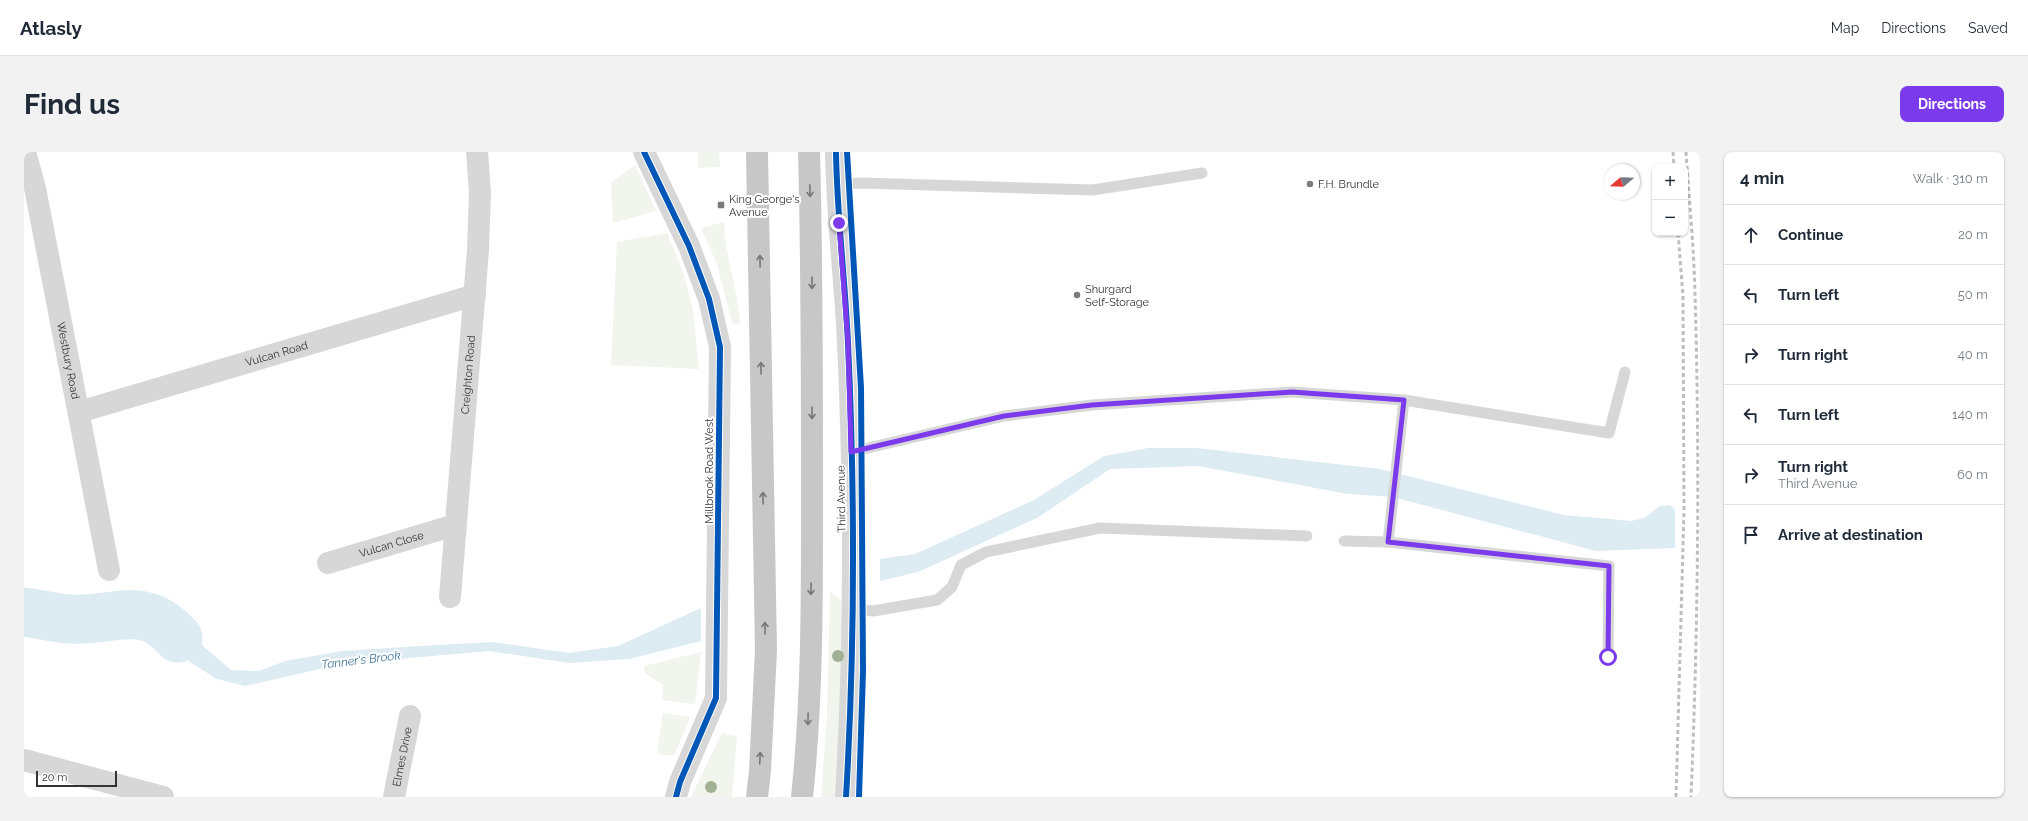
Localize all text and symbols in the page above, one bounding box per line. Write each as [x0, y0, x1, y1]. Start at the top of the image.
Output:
text: Atlasly [20, 17, 82, 39]
text: Map [1831, 20, 1859, 36]
text: Directions [1881, 20, 1946, 36]
text: Saved [1968, 20, 2008, 36]
button: Directions [1900, 86, 2004, 122]
text: Find us [24, 88, 120, 121]
north arrow [1604, 164, 1640, 200]
map controls [1652, 164, 1688, 236]
button: + [1652, 164, 1688, 200]
text: 4 min [1740, 168, 1784, 188]
text: Walk · 310 m [1913, 171, 1988, 186]
place label: F.H. Brundle [1318, 178, 1380, 191]
marker: F.H. Brundle [1305, 179, 1315, 189]
one-way arrow [806, 184, 814, 197]
place label: King George's Avenue [729, 193, 800, 219]
marker: King George's Avenue [716, 200, 726, 210]
button: − [1652, 200, 1688, 236]
route end [830, 214, 848, 232]
icon: ahead [1740, 224, 1762, 246]
text: Continue [1778, 226, 1843, 244]
text: 20 m [1958, 227, 1988, 242]
one-way arrow [756, 255, 763, 268]
one-way arrow [808, 276, 816, 289]
place label: Shurgard Self-Storage [1085, 283, 1149, 309]
icon: left [1740, 284, 1762, 306]
text: Turn left [1778, 286, 1839, 304]
text: 50 m [1958, 287, 1988, 302]
marker: Shurgard Self-Storage [1072, 290, 1082, 300]
street label: Westbury Road [54, 321, 82, 400]
street label: Creighton Road [459, 335, 478, 415]
street label: Vulcan Road [244, 339, 310, 369]
icon: right [1740, 344, 1762, 366]
text: Turn right [1778, 346, 1848, 364]
text: 40 m [1958, 347, 1988, 362]
one-way arrow [757, 362, 765, 375]
icon: left [1740, 404, 1762, 426]
one-way arrow [808, 406, 816, 419]
text: Turn left [1778, 406, 1839, 424]
text: 140 m [1952, 407, 1988, 422]
street label: Millbrook Road West [703, 418, 716, 524]
text: Turn right [1778, 458, 1848, 476]
icon: right [1740, 464, 1762, 486]
street label: Third Avenue [834, 465, 849, 533]
text: 60 m [1957, 467, 1988, 482]
text: Third Avenue [1778, 476, 1857, 491]
one-way arrow [759, 492, 767, 505]
icon: arrive [1740, 524, 1762, 546]
text: Arrive at destination [1778, 526, 1923, 544]
street label: Vulcan Close [358, 529, 426, 560]
one-way arrow [807, 582, 815, 595]
one-way arrow [761, 622, 769, 635]
water label: Tanner's Brook [321, 648, 402, 672]
route start [1599, 648, 1617, 666]
one-way arrow [804, 712, 812, 725]
street label: Elmes Drive [390, 725, 415, 788]
one-way arrow [757, 752, 764, 765]
scale bar [36, 769, 117, 788]
text: 20 m [42, 771, 67, 784]

